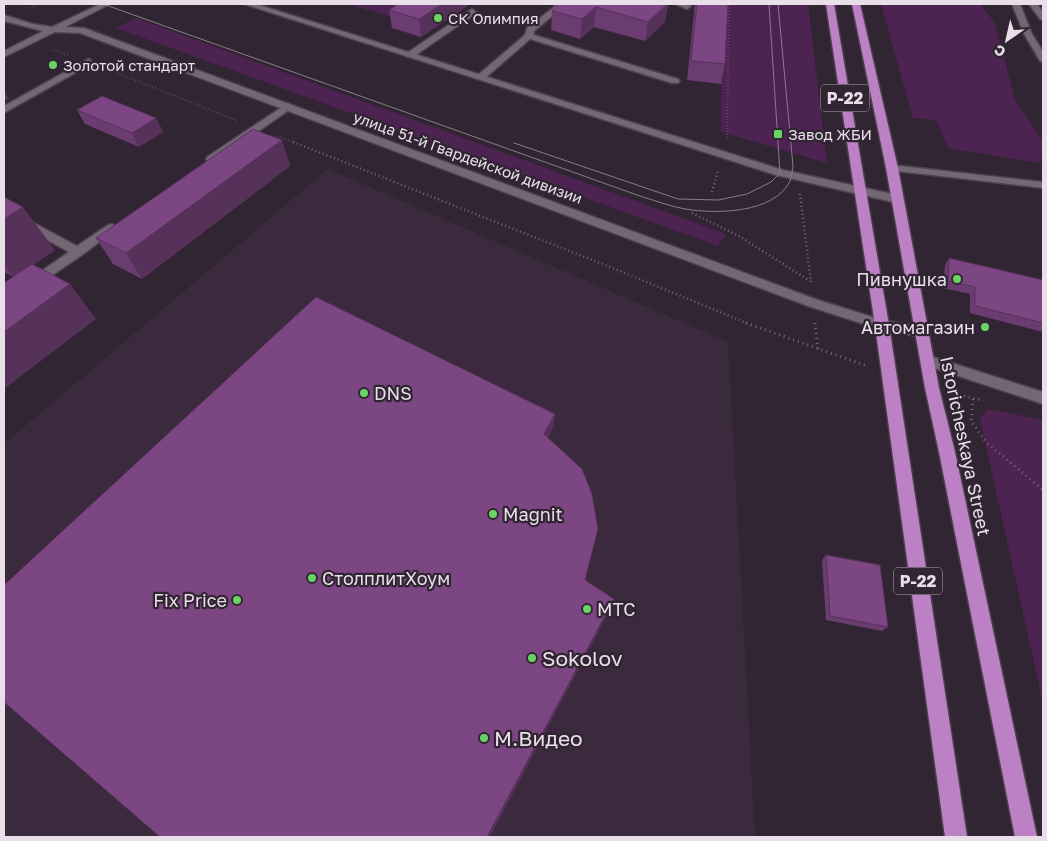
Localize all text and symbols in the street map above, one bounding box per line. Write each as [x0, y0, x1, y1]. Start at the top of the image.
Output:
place label: СК Олимпия [448, 9, 539, 27]
marker: СК Олимпия [432, 12, 444, 24]
north arrow [982, 15, 1032, 65]
text: С [991, 41, 1008, 61]
place label: Золотой стандарт [63, 56, 196, 74]
marker: Золотой стандарт [47, 59, 59, 71]
road number: Р-22 [821, 85, 869, 112]
street label: улица 51-й Гвардейской дивизии [351, 107, 585, 207]
place label: Завод ЖБИ [788, 125, 872, 143]
marker: Завод ЖБИ [772, 128, 784, 140]
place label: Пивнушка [856, 268, 947, 290]
marker: Пивнушка [951, 273, 963, 285]
place label: Автомагазин [861, 316, 975, 338]
marker: Автомагазин [979, 321, 991, 333]
street label: Istoricheskaya Street [936, 354, 996, 538]
place label: DNS [374, 382, 412, 404]
marker: DNS [358, 387, 370, 399]
place label: Magnit [503, 503, 563, 525]
marker: Magnit [487, 508, 499, 520]
place label: СтолплитХоум [322, 567, 450, 589]
road number: Р-22 [894, 568, 942, 594]
marker: СтолплитХоум [306, 572, 318, 584]
place label: Fix Price [153, 589, 227, 611]
marker: Fix Price [231, 594, 243, 606]
place label: МТС [597, 598, 636, 620]
marker: МТС [581, 603, 593, 615]
place label: Sokolov [542, 645, 623, 671]
marker: Sokolov [526, 652, 538, 664]
place label: M.Видео [494, 725, 583, 751]
marker: M.Видео [478, 732, 490, 744]

